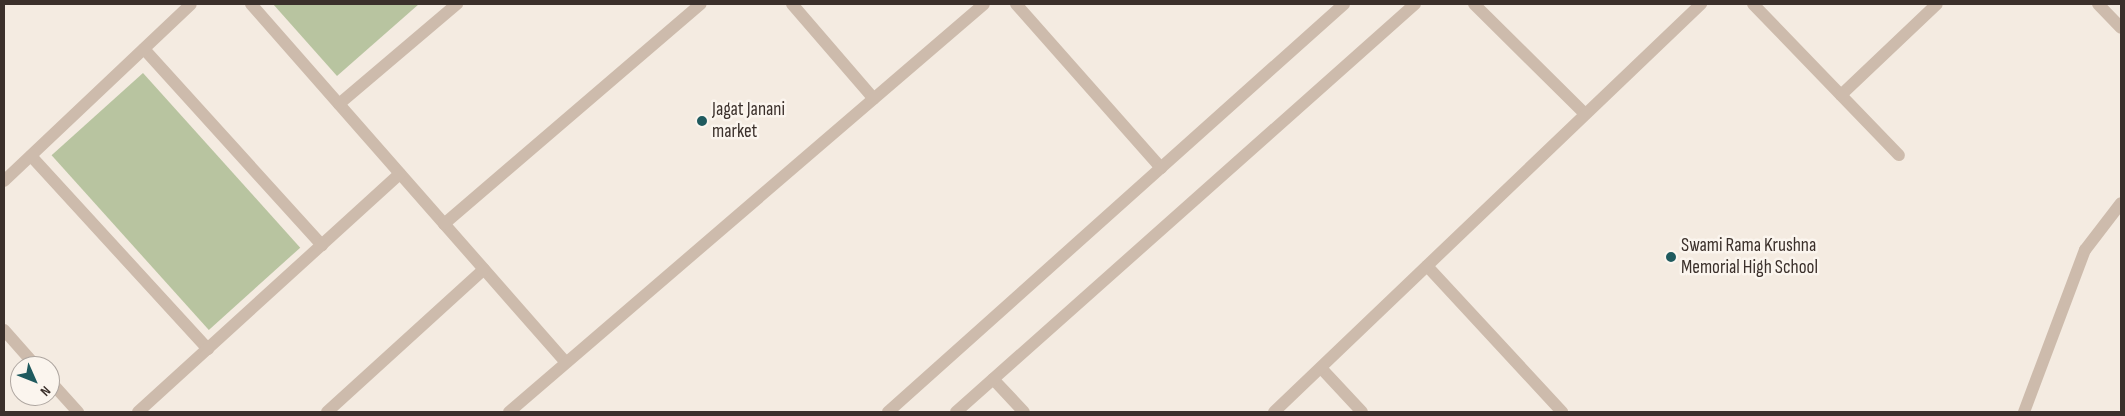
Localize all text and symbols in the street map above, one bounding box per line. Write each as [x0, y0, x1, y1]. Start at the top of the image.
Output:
place label: Jagat Janani market [712, 99, 785, 143]
marker: Jagat Janani market [696, 115, 708, 127]
place label: Swami Rama Krushna Memorial High School [1681, 235, 1818, 279]
marker: Swami Rama Krushna Memorial High School [1665, 251, 1677, 263]
north arrow [10, 356, 60, 406]
text: N [37, 382, 54, 400]

